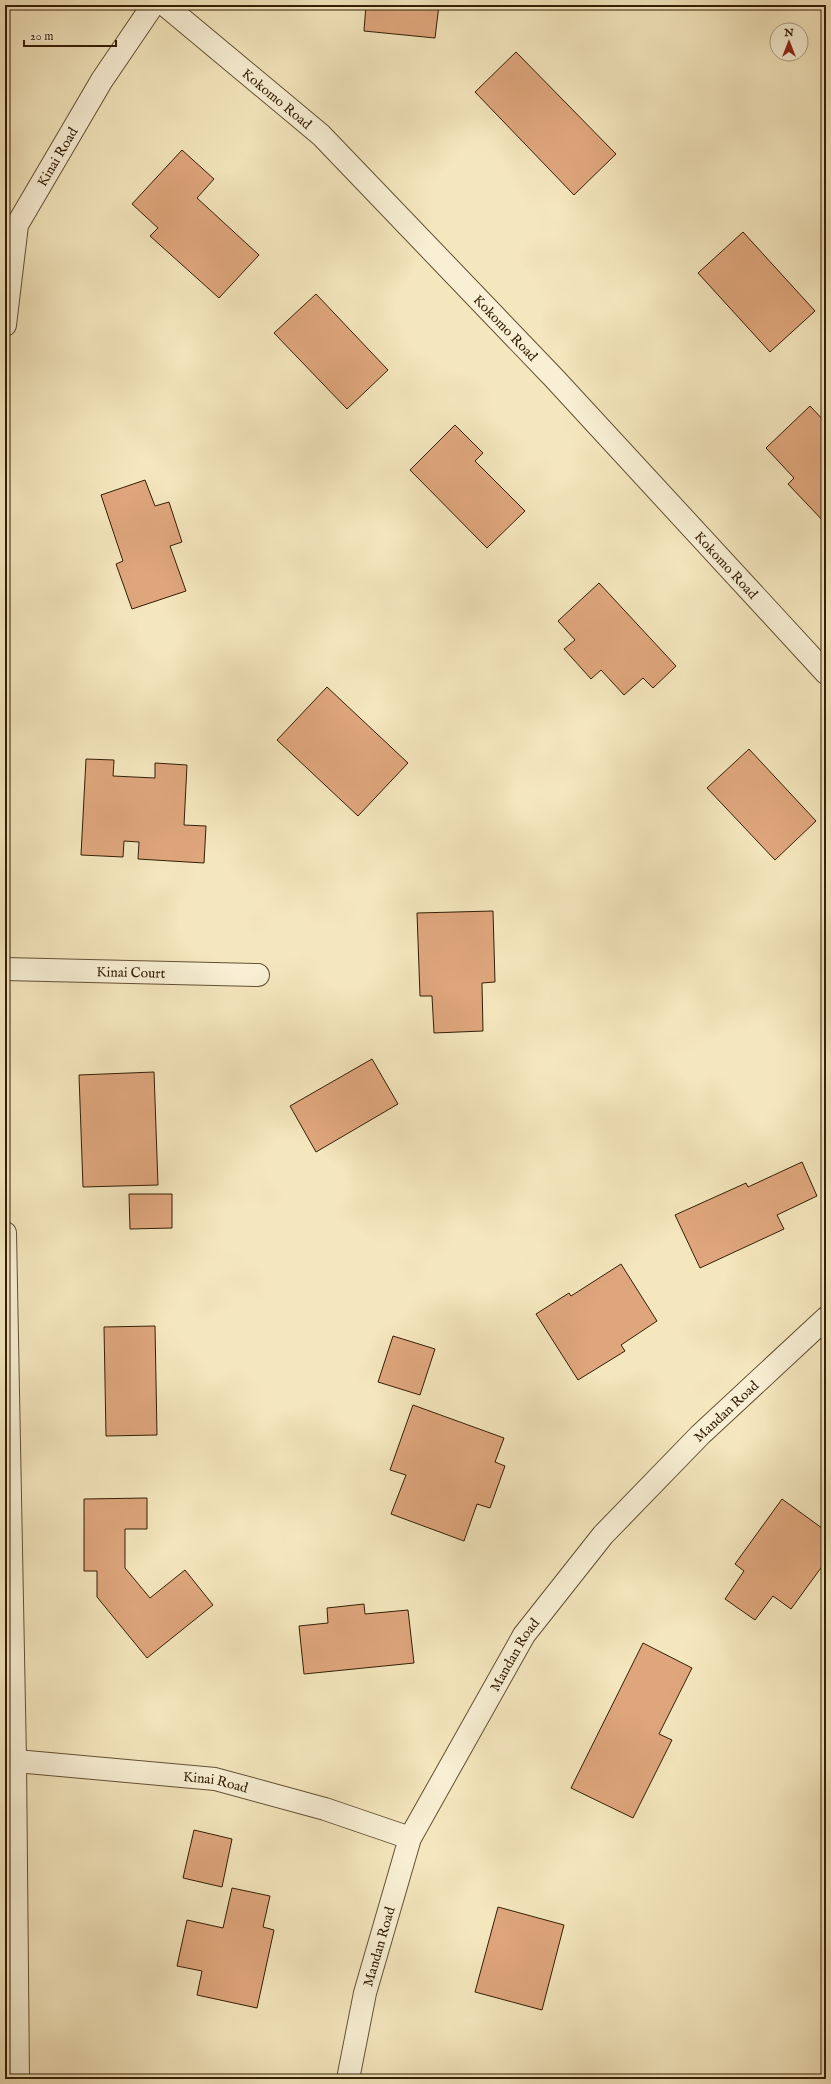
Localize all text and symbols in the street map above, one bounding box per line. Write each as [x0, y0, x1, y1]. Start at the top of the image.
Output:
scale bar [24, 22, 116, 48]
north arrow [769, 22, 809, 62]
text: N [783, 26, 794, 40]
text: 20 m [30, 29, 53, 44]
street label: Kokomo Road [238, 65, 316, 134]
street label: Kinai Road [34, 124, 83, 190]
street label: Kokomo Road [469, 291, 542, 366]
street label: Kokomo Road [690, 528, 762, 604]
street label: Kinai Court [96, 963, 166, 983]
street label: Mandan Road [690, 1377, 763, 1446]
street label: Mandan Road [486, 1614, 544, 1695]
street label: Kinai Road [182, 1768, 251, 1798]
street label: Mandan Road [359, 1904, 400, 1989]

